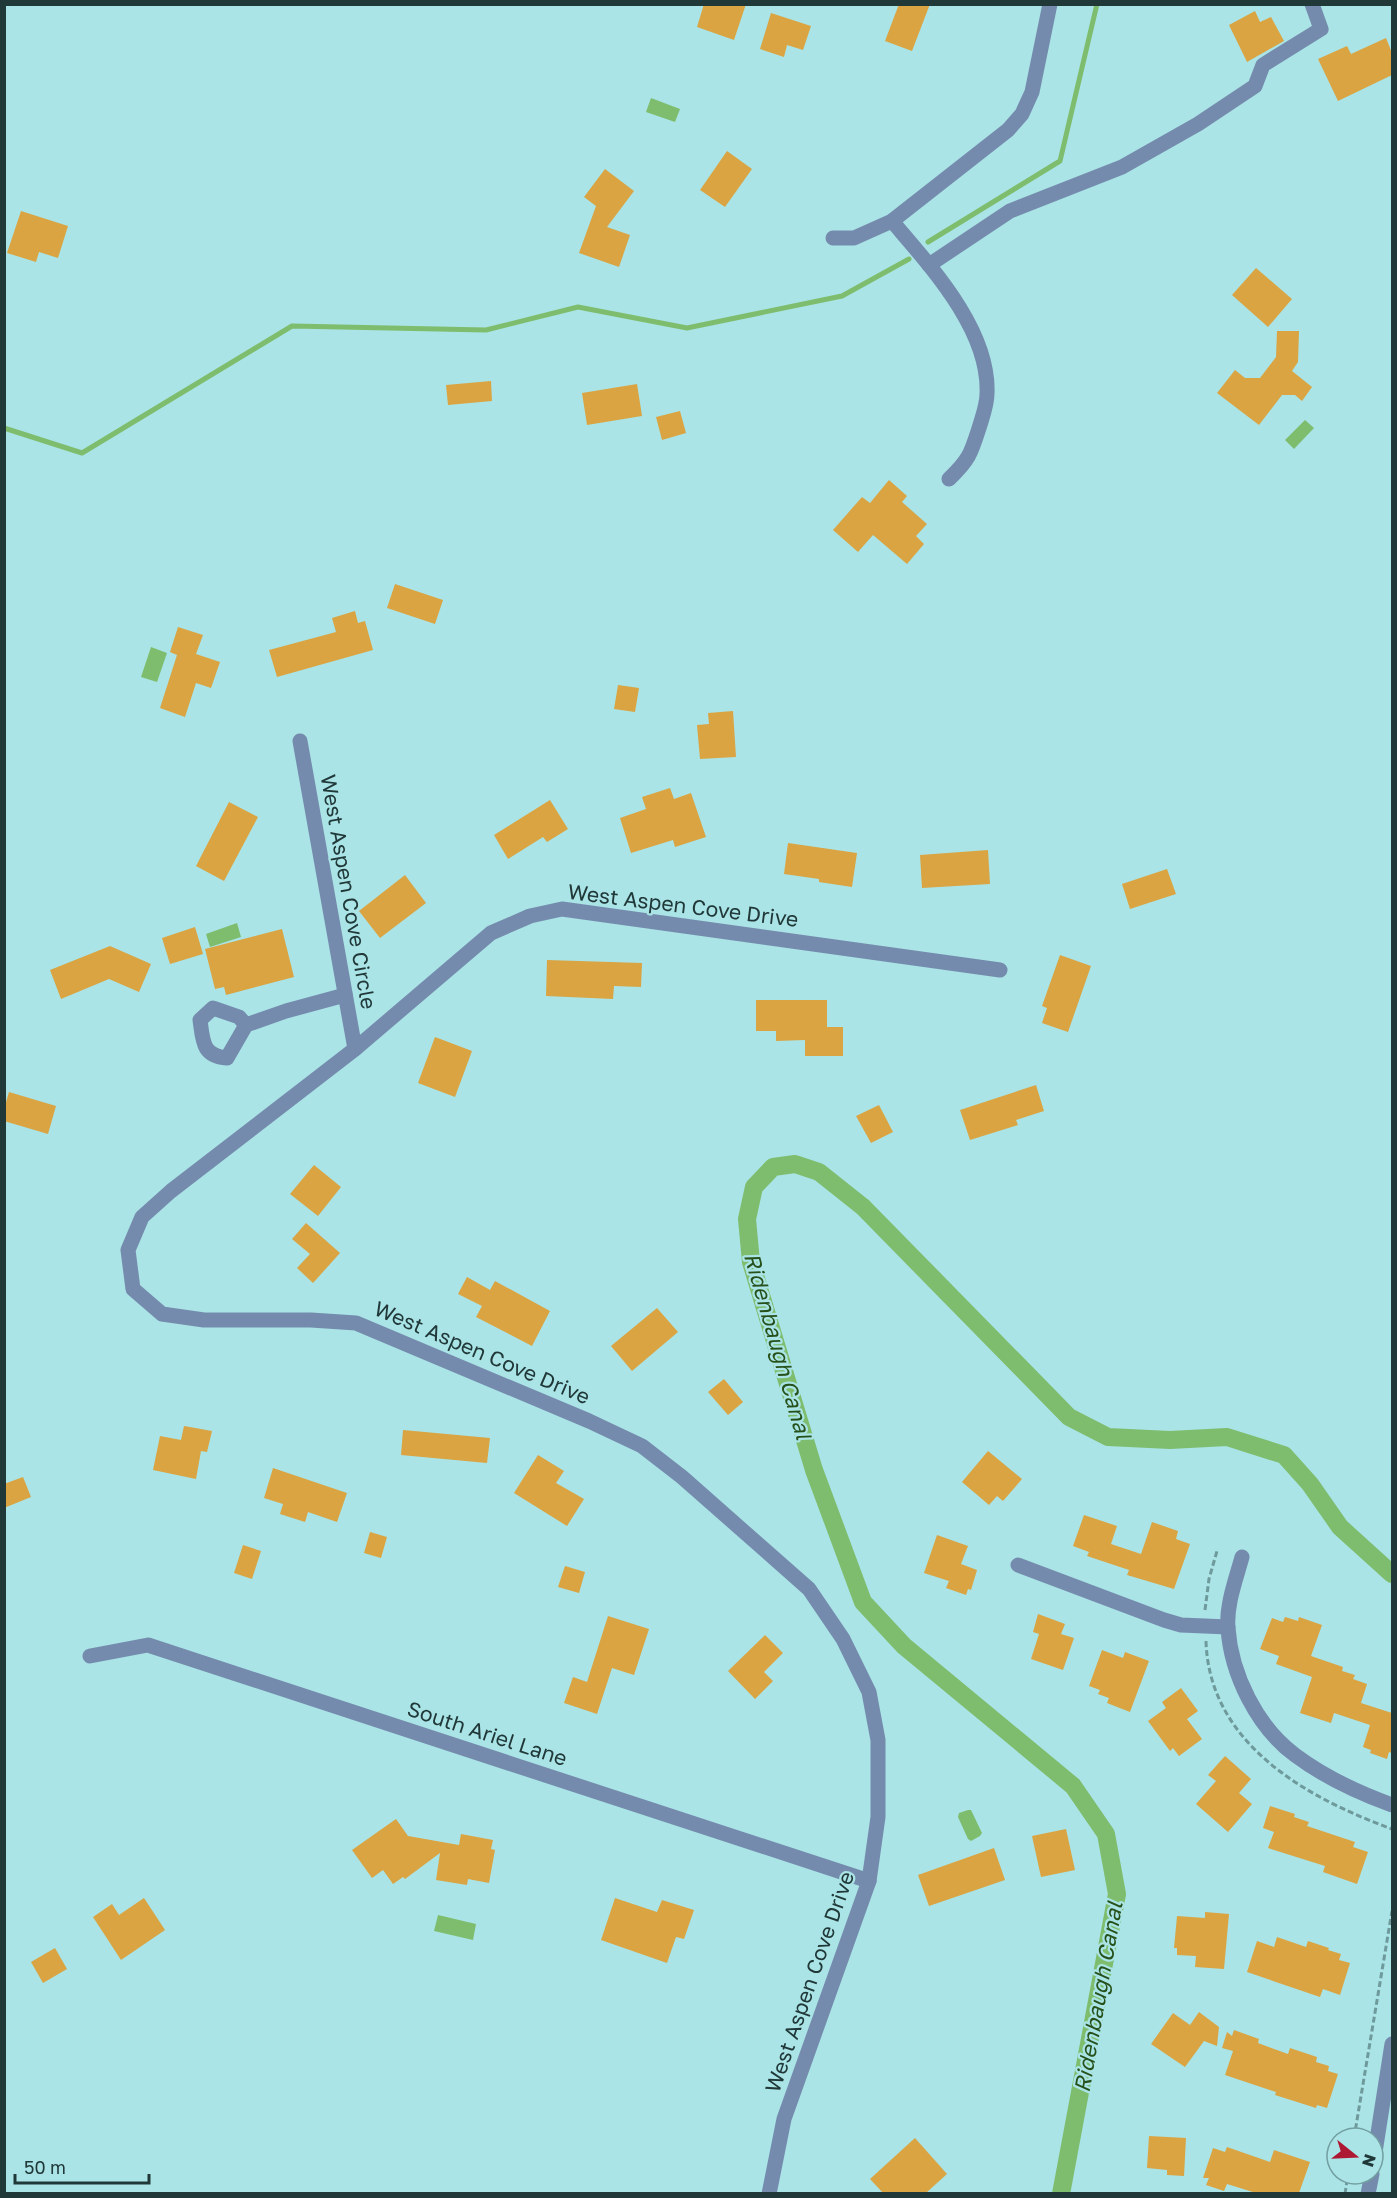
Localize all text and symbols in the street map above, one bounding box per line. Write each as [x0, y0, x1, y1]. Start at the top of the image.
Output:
street label: West Aspen Cove Circle [316, 772, 382, 1011]
street label: West Aspen Cove Drive [566, 878, 800, 932]
water label: Ridenbaugh Canal [739, 1249, 818, 1443]
street label: West Aspen Cove Drive [371, 1295, 594, 1409]
street label: South Ariel Lane [404, 1695, 571, 1771]
street label: West Aspen Cove Drive [759, 1868, 859, 2096]
water label: Ridenbaugh Canal [1067, 1899, 1128, 2094]
north arrow [1325, 2126, 1385, 2186]
scale bar [15, 2147, 148, 2185]
text: N [1358, 2152, 1381, 2170]
text: 50 m [24, 2156, 66, 2178]

